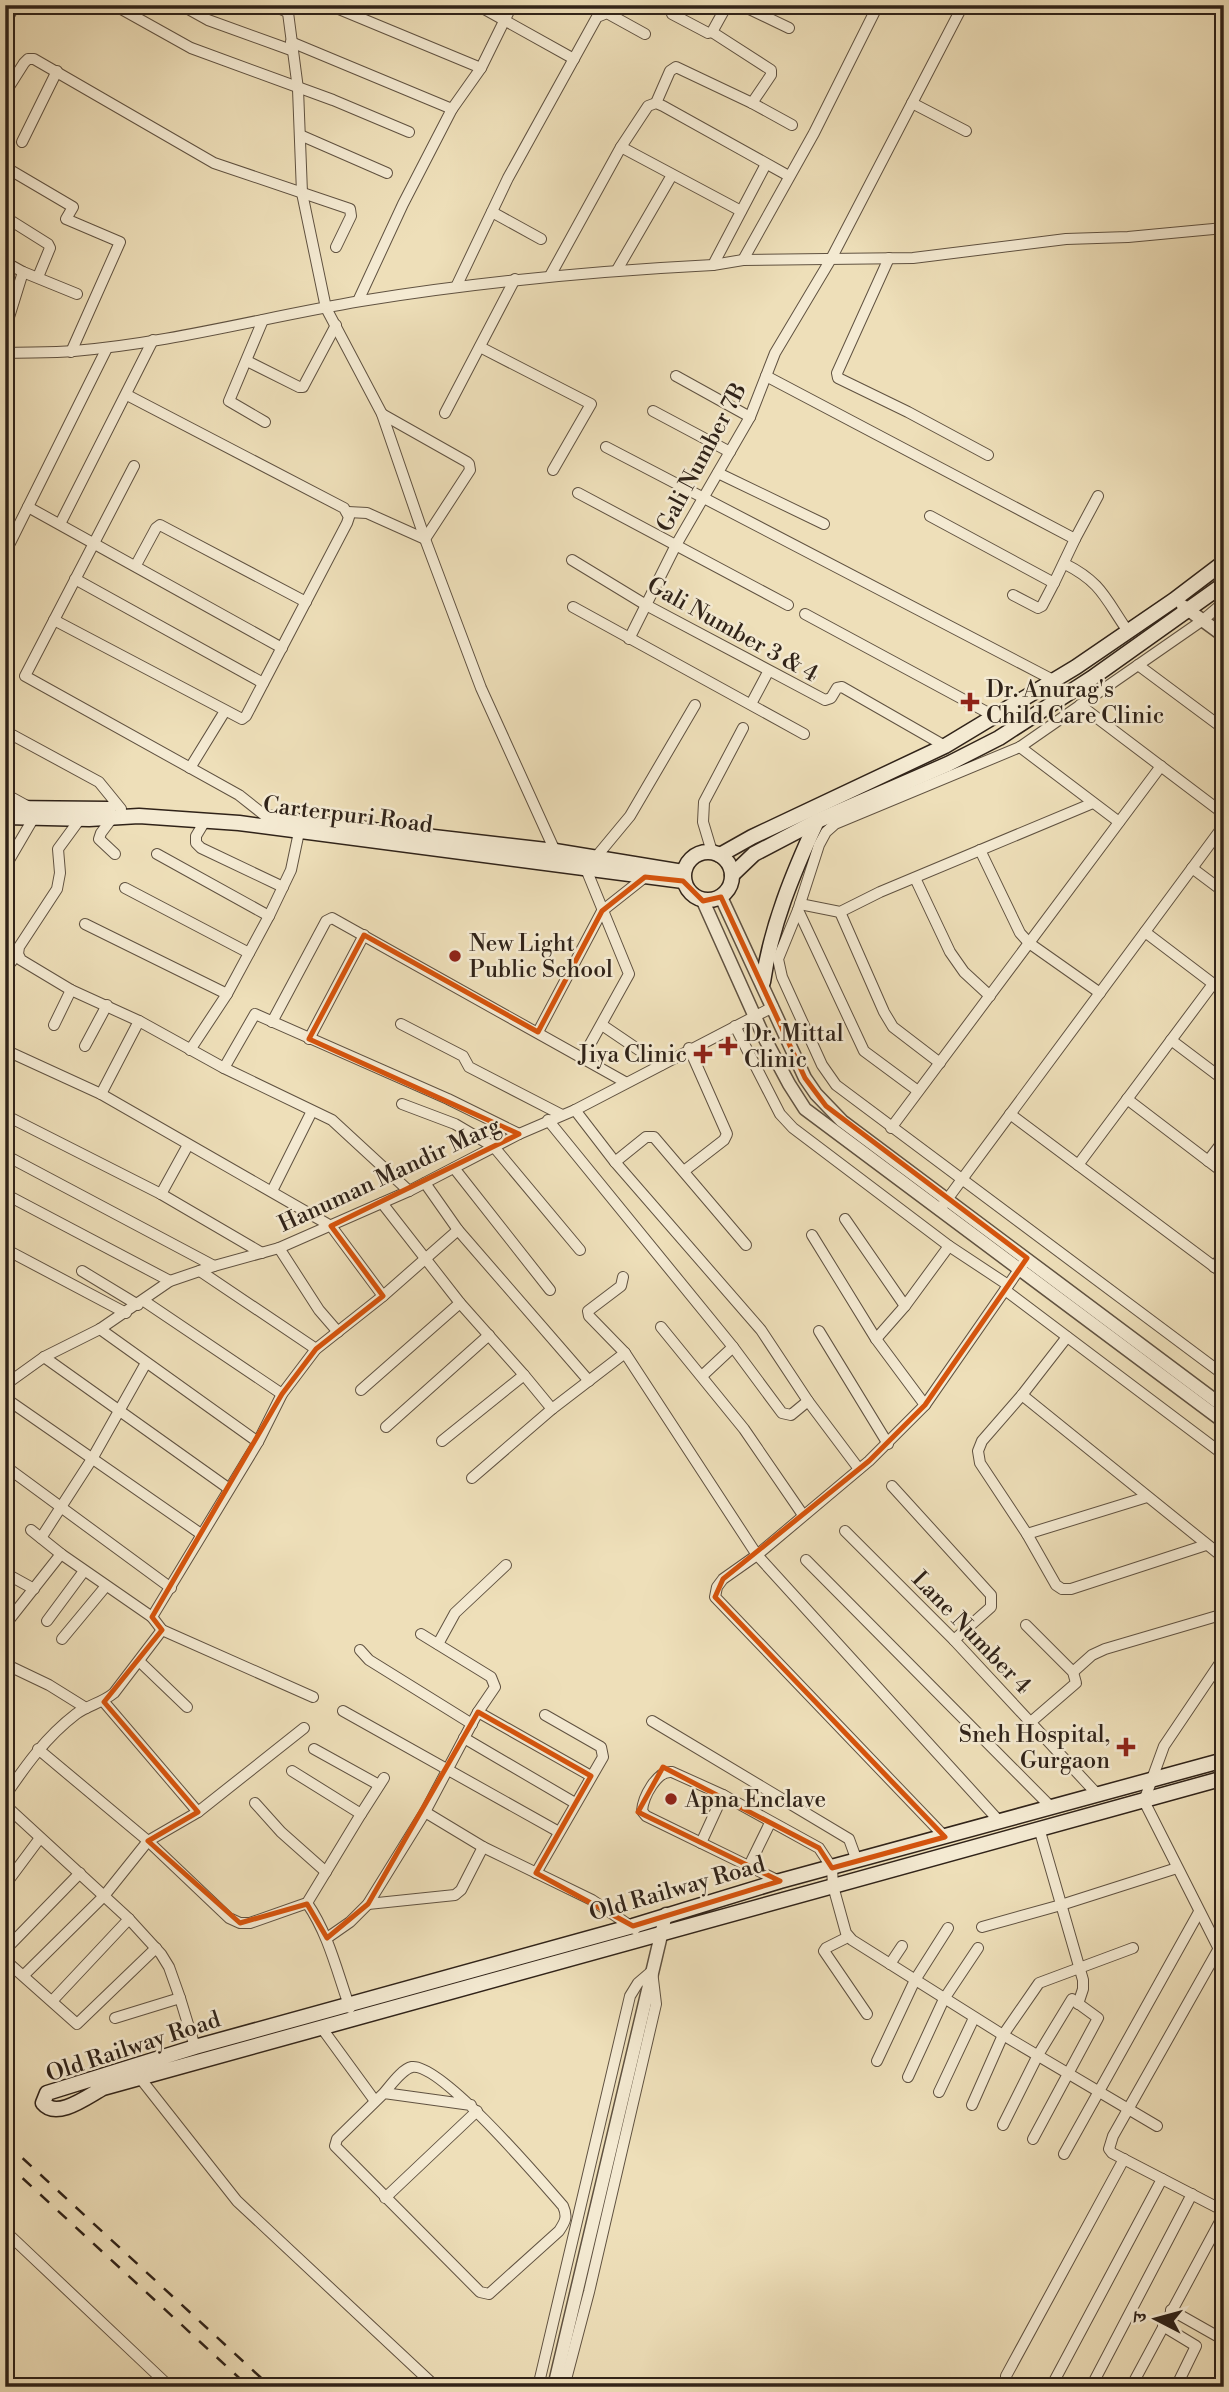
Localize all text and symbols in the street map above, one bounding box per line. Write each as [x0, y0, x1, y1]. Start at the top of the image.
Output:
street label: Gali Number 7B [651, 378, 753, 537]
street label: Gali Number 3 & 4 [642, 571, 823, 689]
place label: Dr. Anurag's Child Care Clinic [986, 676, 1164, 730]
marker: Dr. Anurag's Child Care Clinic [960, 692, 980, 712]
street label: Carterpuri Road [261, 791, 434, 839]
place label: New Light Public School [469, 930, 613, 984]
marker: New Light Public School [447, 948, 463, 964]
place label: Dr. Mittal Clinic [744, 1020, 844, 1074]
marker: Dr. Mittal Clinic [718, 1036, 738, 1056]
place label: Jiya Clinic [577, 1041, 687, 1069]
marker: Jiya Clinic [693, 1044, 713, 1064]
street label: Hanuman Mandir Marg [274, 1111, 505, 1239]
street label: Lane Number 4 [906, 1565, 1037, 1700]
place label: Sneh Hospital, Gurgaon [959, 1721, 1110, 1775]
marker: Sneh Hospital, Gurgaon [1116, 1737, 1136, 1757]
place label: Apna Enclave [684, 1786, 826, 1814]
marker: Apna Enclave [663, 1791, 679, 1807]
street label: Old Railway Road [586, 1850, 768, 1927]
street label: Old Railway Road [43, 2006, 224, 2088]
north arrow [1120, 2284, 1190, 2354]
text: उ [1127, 2310, 1153, 2325]

